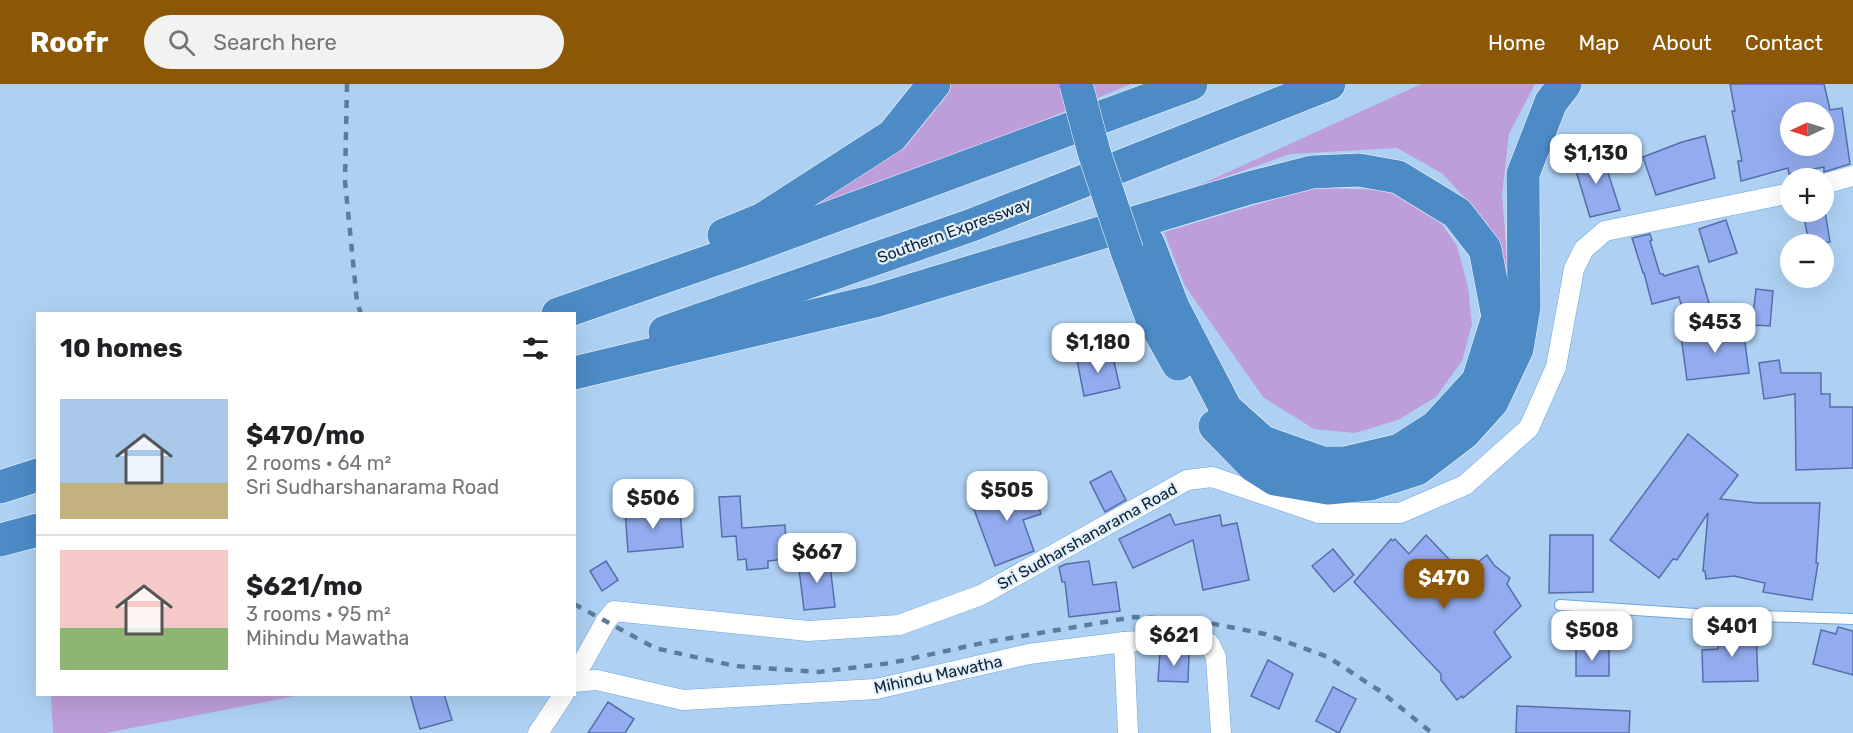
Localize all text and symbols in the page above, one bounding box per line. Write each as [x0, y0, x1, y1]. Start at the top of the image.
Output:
search box [144, 15, 564, 69]
text: Roofr [30, 26, 108, 59]
icon: search [165, 26, 198, 59]
text: Search here [213, 29, 337, 56]
text: Home [1488, 30, 1545, 55]
text: Map [1578, 30, 1619, 55]
text: About [1652, 30, 1712, 55]
text: Contact [1745, 30, 1823, 55]
north arrow [1780, 102, 1834, 156]
map controls [1780, 102, 1834, 288]
pin: $1,130 [1547, 134, 1645, 185]
text: $1,130 [1564, 141, 1628, 165]
button: + [1780, 168, 1834, 222]
street label: Southern Expressway [875, 194, 1034, 267]
button: − [1780, 234, 1834, 288]
pin: $453 [1679, 303, 1751, 354]
text: $453 [1688, 310, 1742, 334]
pin: $1,180 [1049, 323, 1147, 374]
text: $1,180 [1066, 330, 1130, 354]
icon: filters [519, 332, 552, 365]
text: 10 homes [60, 333, 183, 364]
text: $470/mo [246, 420, 365, 451]
icon: home [108, 423, 180, 495]
text: 2 rooms · 64 m² [246, 451, 391, 475]
pin: $505 [971, 471, 1043, 522]
text: Sri Sudharshanarama Road [246, 475, 499, 499]
text: $505 [981, 478, 1033, 502]
pin: $506 [617, 479, 689, 530]
street label: Sri Sudharshanarama Road [994, 479, 1180, 594]
text: $506 [627, 486, 679, 510]
pin: $667 [781, 533, 853, 584]
text: $667 [792, 540, 842, 564]
pin: $470 [1408, 559, 1480, 610]
text: $470 [1418, 566, 1470, 590]
text: $621/mo [246, 571, 363, 602]
icon: home [108, 574, 180, 646]
text: 3 rooms · 95 m² [246, 602, 391, 626]
pin: $401 [1696, 607, 1768, 658]
pin: $508 [1556, 611, 1628, 662]
text: $401 [1707, 614, 1757, 638]
pin: $621 [1138, 616, 1210, 667]
text: $508 [1565, 618, 1619, 642]
text: $621 [1149, 623, 1199, 647]
text: Mihindu Mawatha [246, 626, 409, 650]
street label: Mihindu Mawatha [872, 652, 1004, 697]

